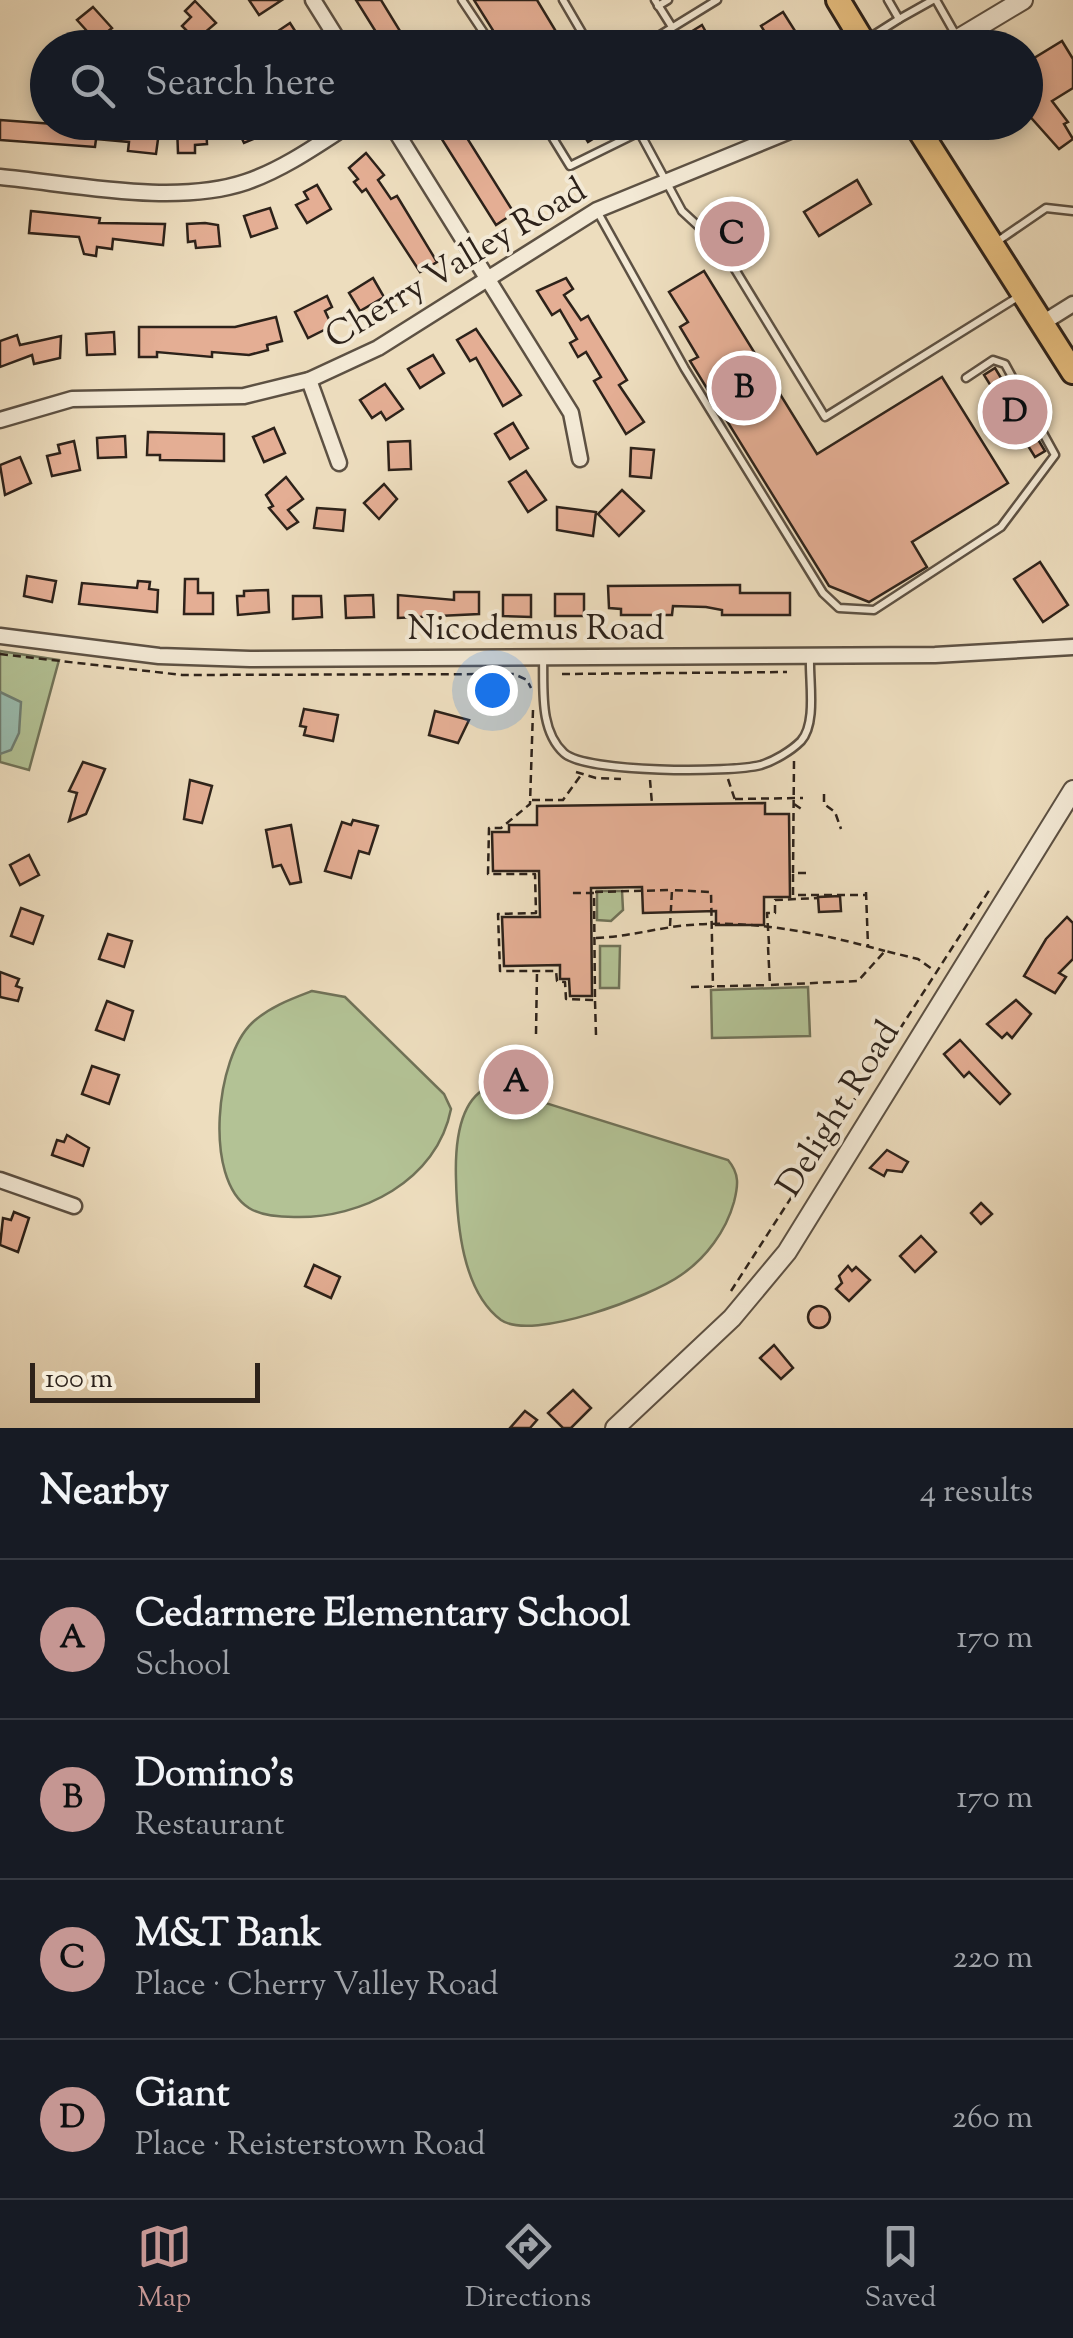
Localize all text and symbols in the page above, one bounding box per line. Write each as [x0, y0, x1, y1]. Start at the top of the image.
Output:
search box [30, 30, 1043, 140]
icon: search [65, 58, 120, 113]
text: Search here [145, 58, 336, 112]
street label: Cherry Valley Road [316, 167, 597, 363]
pin: C [700, 196, 764, 272]
pin: B [712, 350, 776, 426]
pin: D [982, 374, 1048, 450]
street label: Nicodemus Road [408, 605, 665, 656]
your location [467, 665, 518, 716]
street label: Delight Road [766, 1012, 914, 1208]
pin: A [484, 1044, 548, 1120]
scale bar [30, 1358, 260, 1402]
text: 100 m [45, 1360, 113, 1400]
text: Nearby [40, 1463, 169, 1523]
text: 4 results [920, 1470, 1033, 1516]
text: Cedarmere Elementary School [135, 1589, 630, 1643]
text: A [60, 1616, 85, 1662]
text: 170 m [956, 1616, 1033, 1662]
text: School [135, 1643, 231, 1689]
text: Domino's [135, 1749, 294, 1803]
text: B [62, 1776, 83, 1822]
text: 170 m [956, 1776, 1033, 1822]
text: Restaurant [135, 1803, 285, 1849]
text: M&T Bank [135, 1909, 321, 1963]
text: C [60, 1936, 85, 1982]
text: 220 m [953, 1936, 1033, 1982]
text: Place · Cherry Valley Road [135, 1963, 499, 2009]
text: Giant [135, 2069, 229, 2123]
text: D [60, 2096, 85, 2142]
text: 260 m [952, 2096, 1033, 2142]
text: Place · Reisterstown Road [135, 2123, 486, 2169]
tab: Map [137, 2219, 192, 2319]
tab: Directions [465, 2219, 591, 2319]
tab: Saved [864, 2219, 936, 2319]

